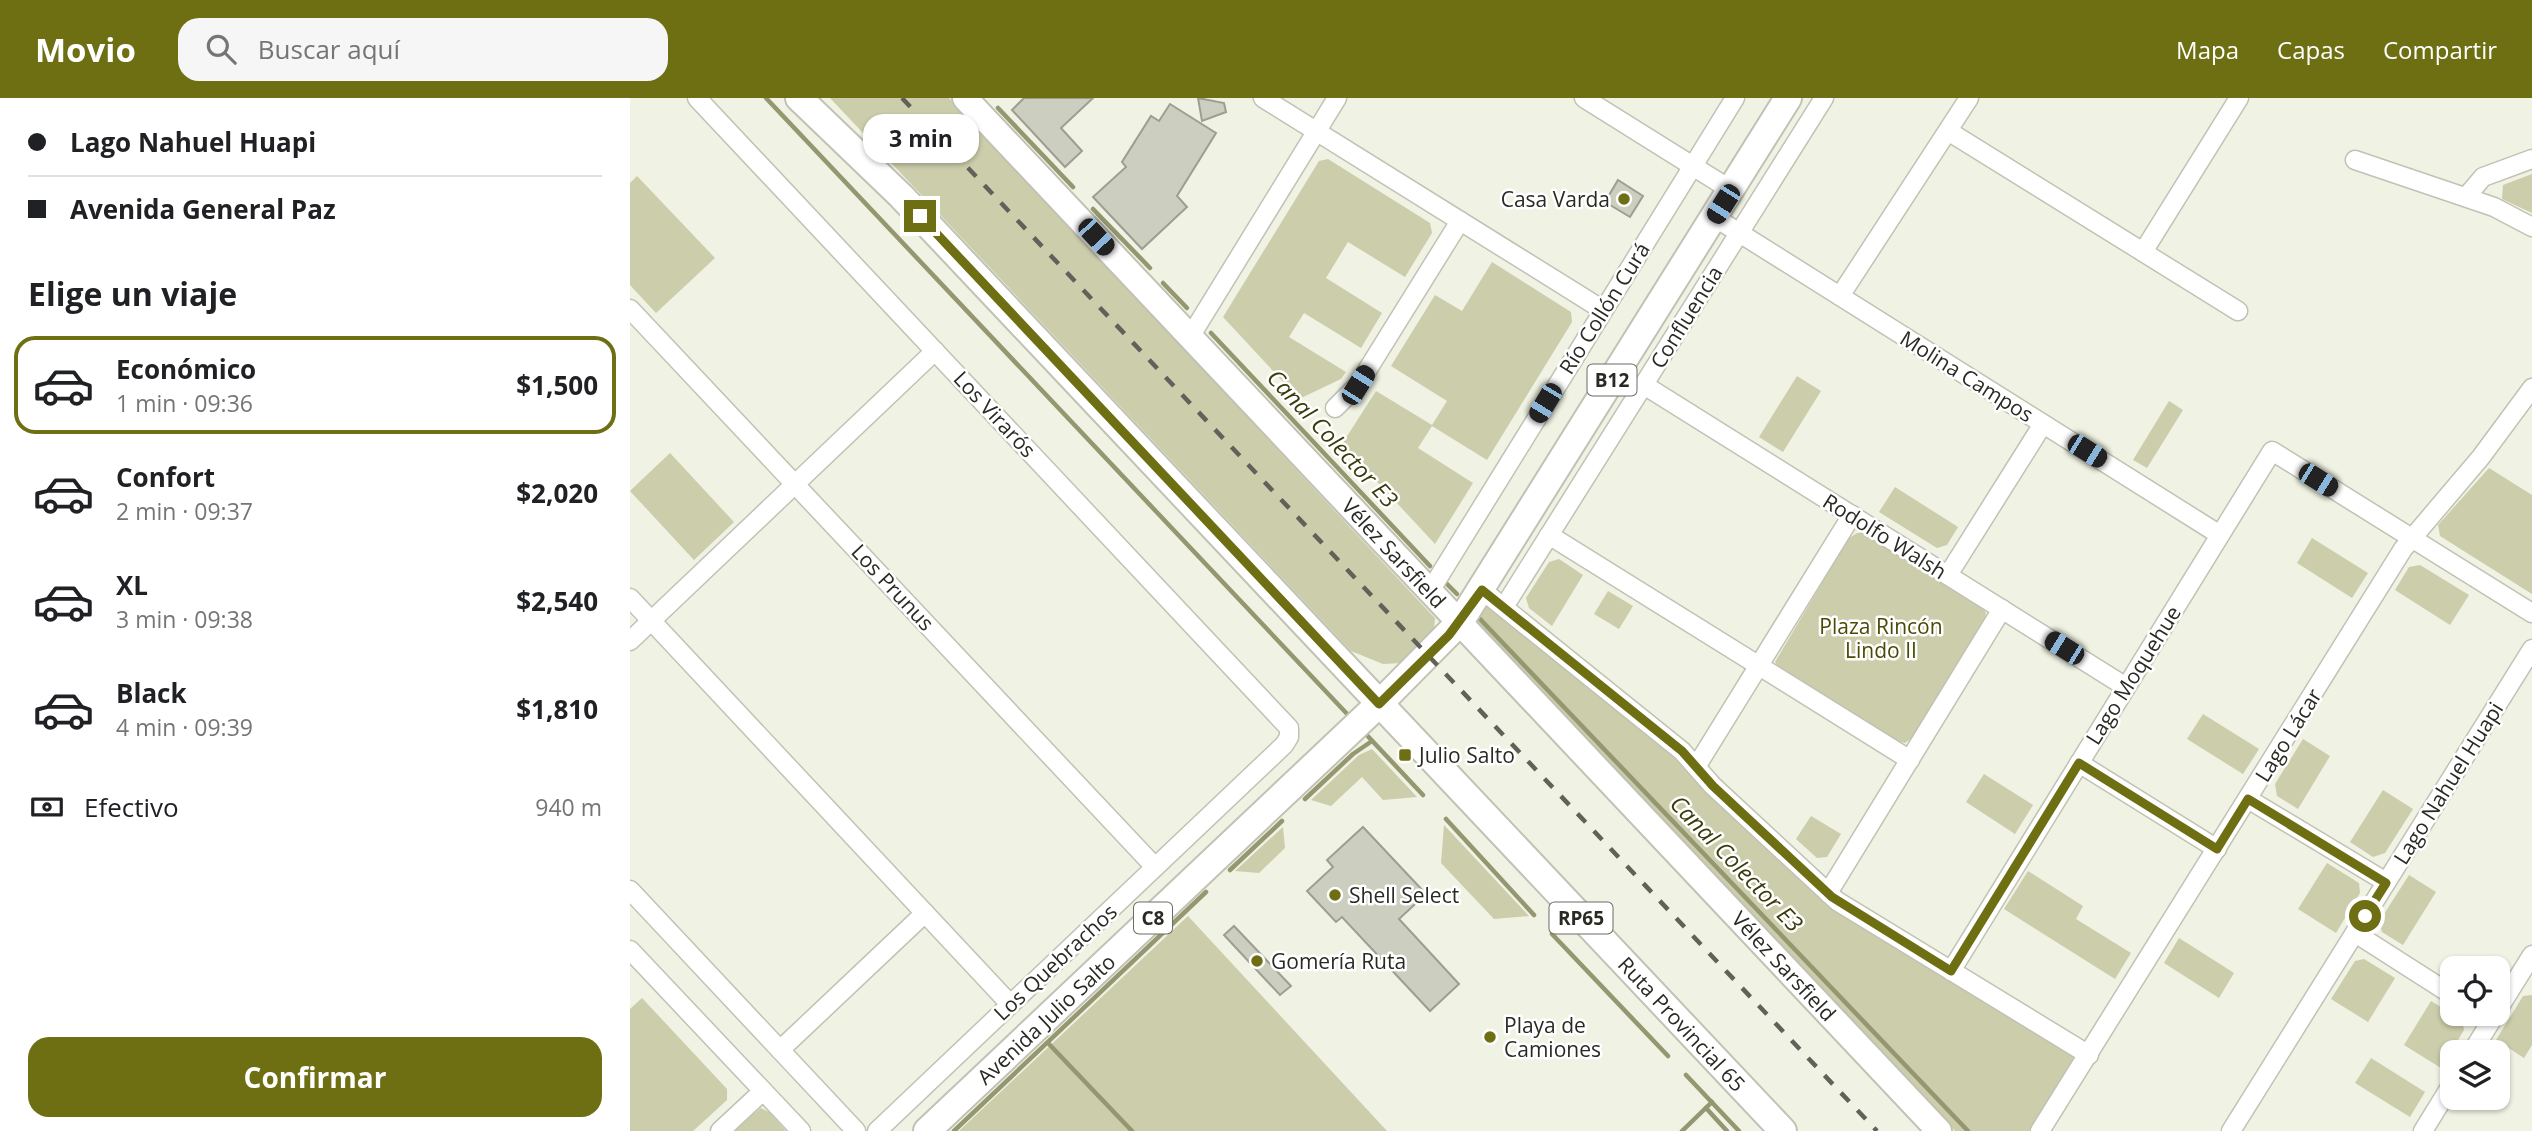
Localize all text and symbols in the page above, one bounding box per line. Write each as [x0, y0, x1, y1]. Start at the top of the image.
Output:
search box [178, 18, 668, 81]
text: Movio [35, 27, 136, 72]
icon: search [202, 30, 240, 68]
text: Buscar aquí [258, 31, 400, 67]
text: Mapa [2176, 33, 2239, 66]
text: Capas [2277, 33, 2345, 66]
text: Compartir [2383, 33, 2497, 66]
callout: 3 min [862, 115, 978, 164]
text: 3 min [889, 122, 953, 154]
text: Lago Nahuel Huapi [70, 124, 316, 160]
car [1703, 181, 1744, 227]
place label: Casa Varda [1501, 185, 1610, 213]
text: Avenida General Paz [70, 191, 336, 227]
marker: Casa Varda [1616, 191, 1632, 207]
route end [904, 200, 936, 232]
car [1074, 214, 1119, 260]
street label: Río Collón Curá [1552, 237, 1656, 379]
street label: Confluencia [1643, 261, 1729, 373]
text: Elige un viaje [28, 272, 237, 315]
street label: Molina Campos [1895, 324, 2039, 428]
text: Económico [116, 351, 256, 387]
icon: car [32, 354, 95, 417]
water label: Canal Colector E3 [1260, 362, 1406, 515]
car [1338, 362, 1379, 408]
road number: B12 [1588, 364, 1636, 396]
street label: Los Virarós [948, 365, 1042, 463]
text: $1,500 [516, 367, 598, 403]
car [1526, 380, 1565, 426]
text: 1 min · 09:36 [116, 387, 253, 419]
car [2064, 431, 2111, 471]
text: Confort [116, 459, 215, 495]
car [2295, 460, 2342, 500]
icon: car [32, 462, 95, 525]
text: $2,020 [516, 475, 598, 511]
street label: Rodolfo Walsh [1818, 487, 1952, 585]
street label: Vélez Sarsfield [1336, 492, 1452, 614]
text: 2 min · 09:37 [116, 495, 253, 527]
street label: Los Prunus [846, 538, 940, 636]
text: XL [116, 567, 148, 603]
icon: car [32, 570, 95, 633]
text: $2,540 [516, 583, 598, 619]
street label: Lago Moquehue [2079, 600, 2187, 750]
text: 3 min · 09:38 [116, 603, 253, 635]
park label: Plaza Rincón Lindo II [1819, 612, 1943, 664]
car [2041, 628, 2088, 668]
text: Black [116, 675, 187, 711]
icon: car [32, 678, 95, 741]
street label: Lago Lácar [2248, 683, 2328, 787]
text: $1,810 [516, 691, 598, 727]
street label: Lago Nahuel Huapi [2387, 697, 2509, 869]
text: 4 min · 09:39 [116, 711, 253, 743]
place label: Julio Salto [1417, 741, 1515, 769]
marker: Julio Salto [1397, 747, 1413, 763]
icon: cash [28, 788, 66, 826]
water label: Canal Colector E3 [1663, 788, 1811, 939]
text: Efectivo [84, 789, 179, 825]
text: 940 m [535, 791, 602, 823]
place label: Shell Select [1349, 881, 1459, 909]
marker: Shell Select [1327, 887, 1343, 903]
street label: Los Quebrachos [987, 898, 1123, 1026]
route start [2349, 900, 2381, 932]
road number: C8 [1134, 902, 1172, 933]
road number: RP65 [1550, 902, 1612, 933]
street label: Vélez Sarsfield [1726, 905, 1842, 1027]
place label: Gomería Ruta [1271, 947, 1406, 975]
street label: Avenida Julio Salto [971, 948, 1121, 1090]
street label: Ruta Provincial 65 [1612, 951, 1752, 1097]
marker: Gomería Ruta [1249, 953, 1265, 969]
map controls [2440, 956, 2510, 1110]
button: locate [2440, 956, 2510, 1026]
place label: Playa de Camiones [1504, 1011, 1601, 1063]
marker: Playa de Camiones [1482, 1029, 1498, 1045]
button: Confirmar [28, 1037, 602, 1117]
button: layers [2440, 1040, 2510, 1110]

